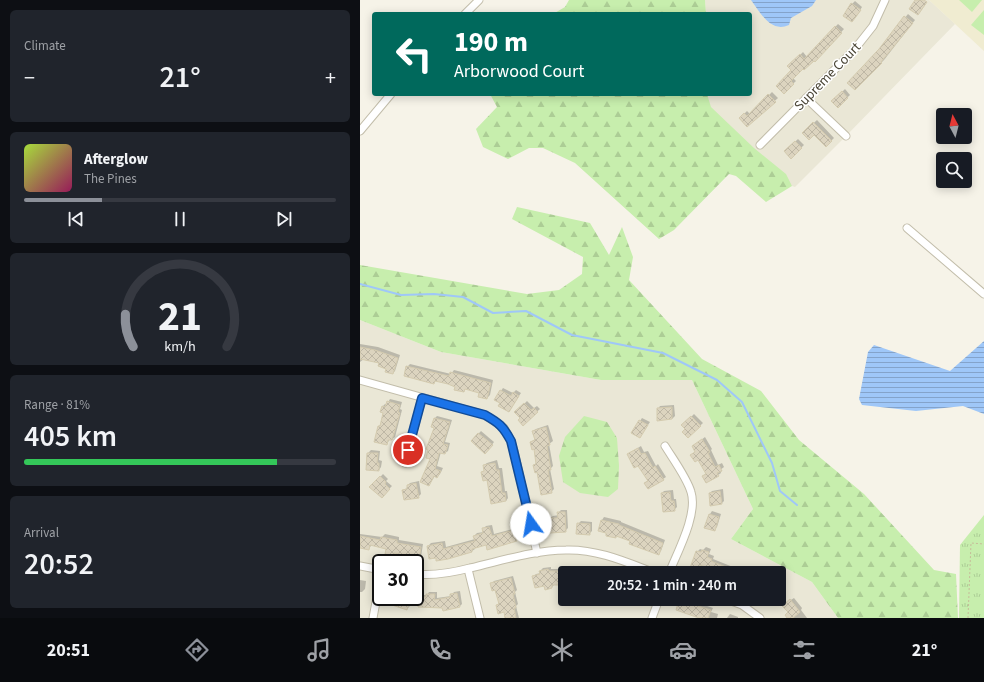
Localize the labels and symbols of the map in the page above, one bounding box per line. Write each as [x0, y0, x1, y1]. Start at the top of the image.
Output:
street label: Supreme Court [790, 38, 866, 116]
north arrow [936, 108, 972, 144]
pin [391, 433, 425, 467]
position arrow [510, 503, 552, 545]
speed limit sign: 30 [372, 554, 424, 606]

